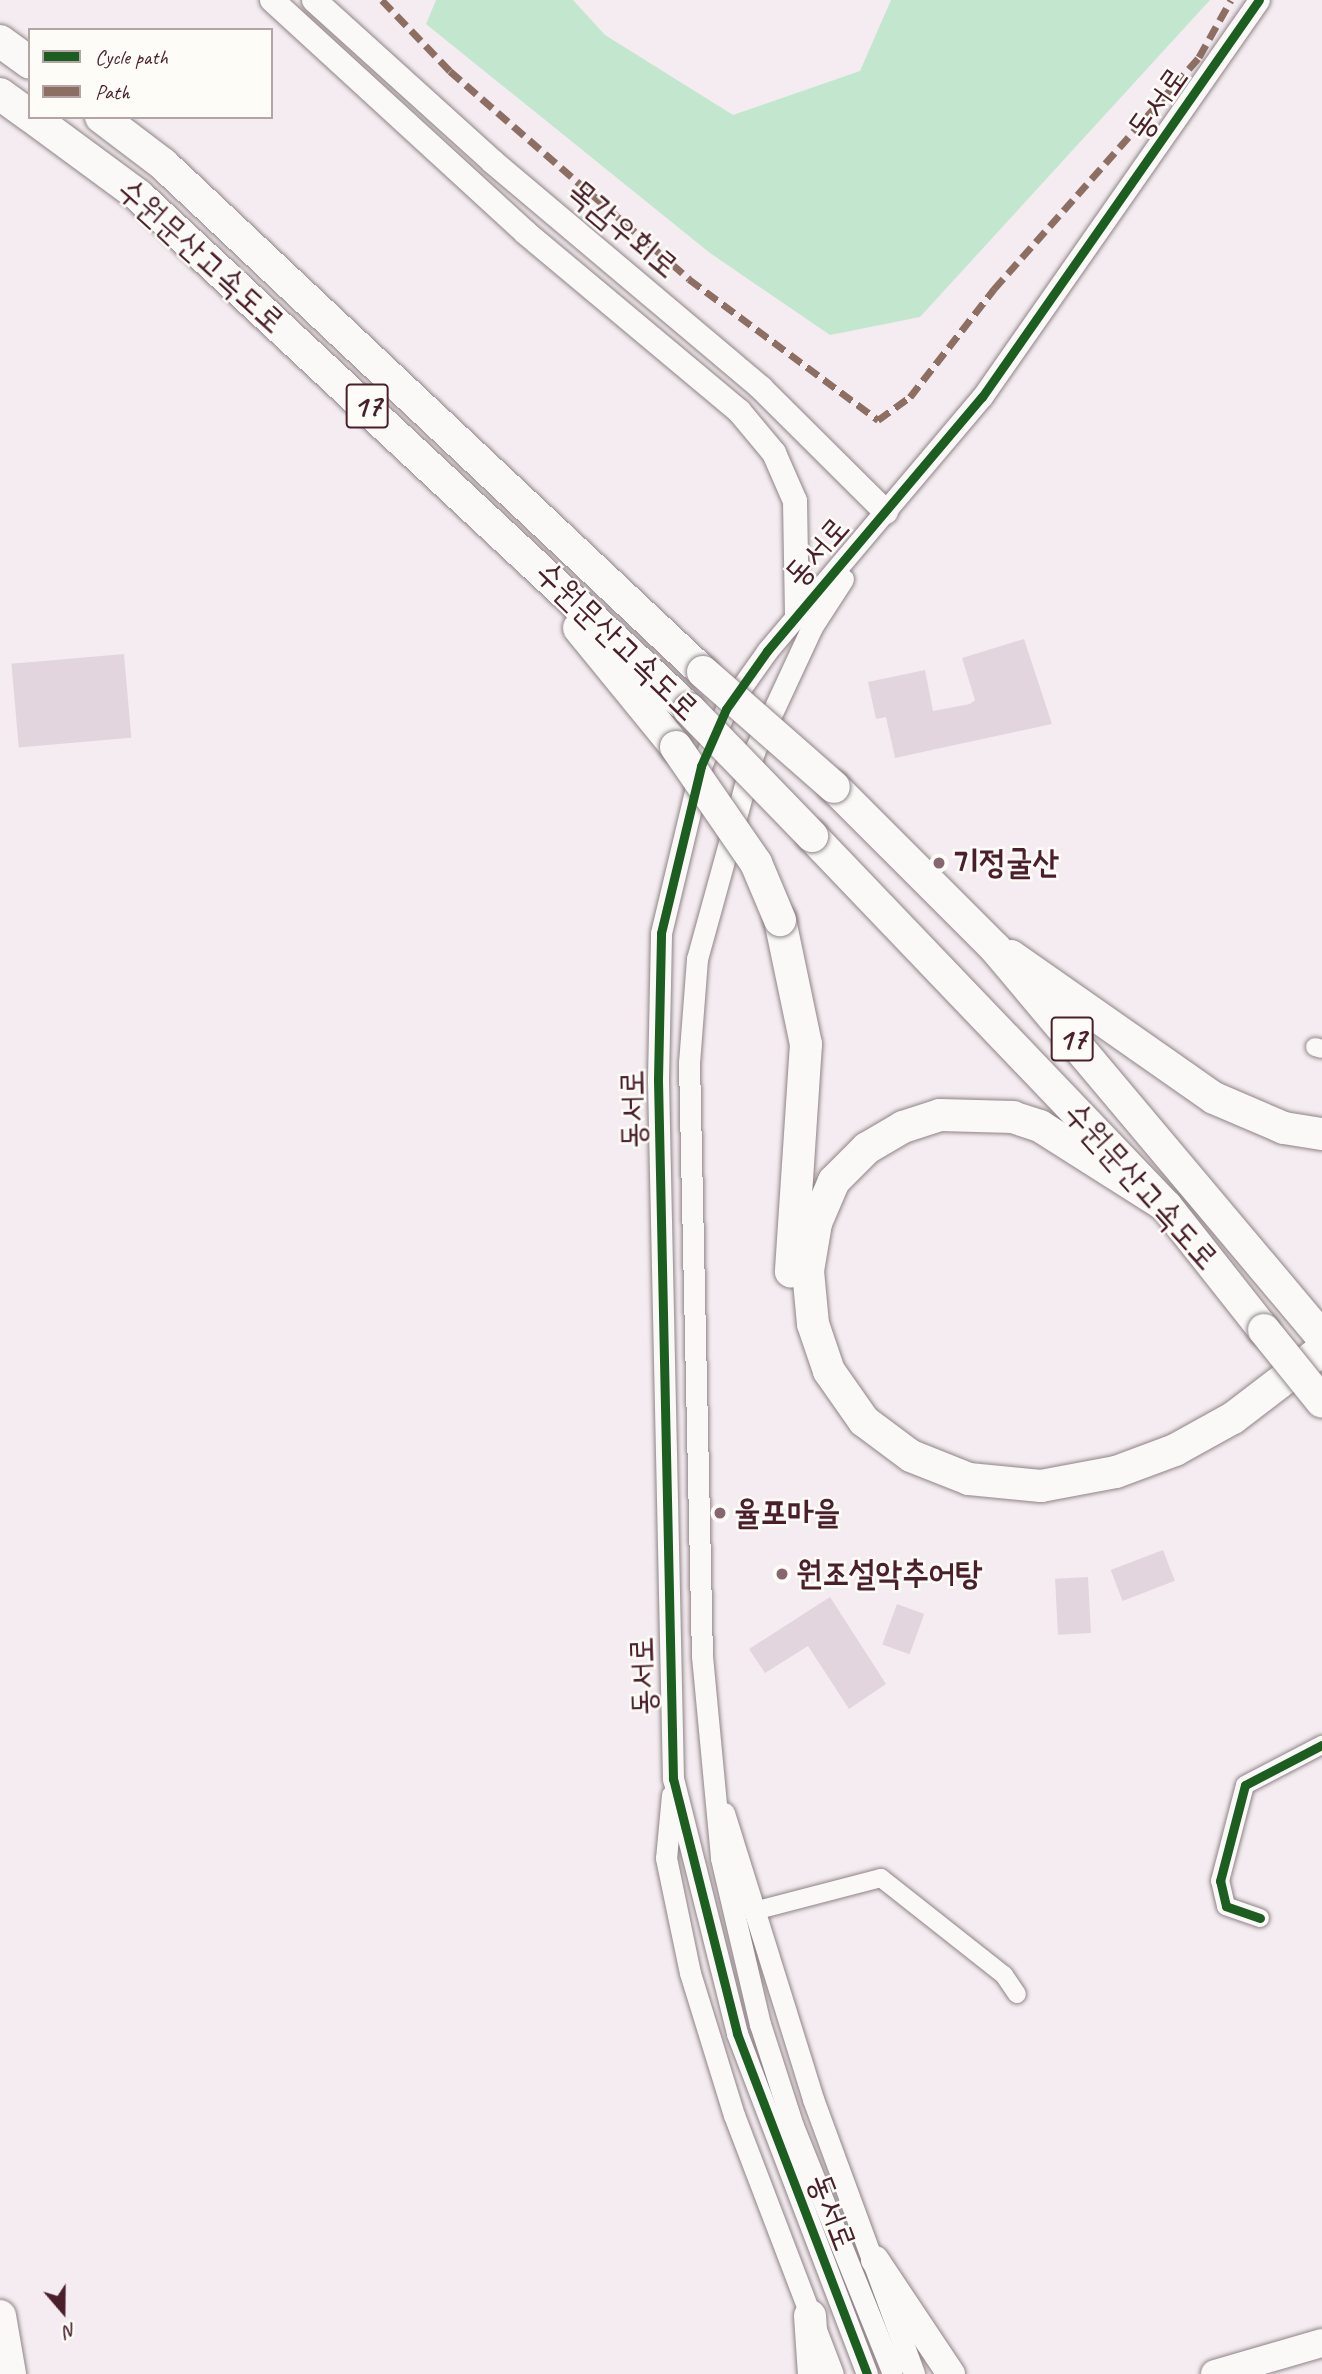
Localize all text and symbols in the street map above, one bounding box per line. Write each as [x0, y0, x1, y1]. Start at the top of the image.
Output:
legend [28, 28, 273, 119]
text: Cycle path [95, 44, 168, 70]
street label: 동서로 [1119, 59, 1197, 147]
text: Path [95, 79, 130, 105]
street label: 수원문산고속도로 [109, 170, 293, 342]
street label: 목감우회로 [559, 171, 687, 287]
road number: 17 [344, 378, 390, 434]
street label: 동서로 [776, 509, 858, 595]
street label: 수원문산고속도로 [527, 553, 707, 729]
place label: 기정굴산 [953, 843, 1059, 883]
marker: 기정굴산 [931, 855, 947, 871]
road number: 17 [1049, 1010, 1095, 1068]
street label: 동서로 [613, 1069, 653, 1149]
street label: 수원문산고속도로 [1055, 1094, 1227, 1278]
place label: 율포마을 [734, 1493, 840, 1533]
marker: 율포마을 [712, 1505, 728, 1521]
place label: 원조설악추어탕 [796, 1554, 982, 1594]
marker: 원조설악추어탕 [774, 1566, 790, 1582]
street label: 동서로 [622, 1636, 664, 1716]
street label: 동서로 [799, 2168, 865, 2256]
north arrow [28, 2276, 98, 2346]
text: N [61, 2317, 80, 2344]

